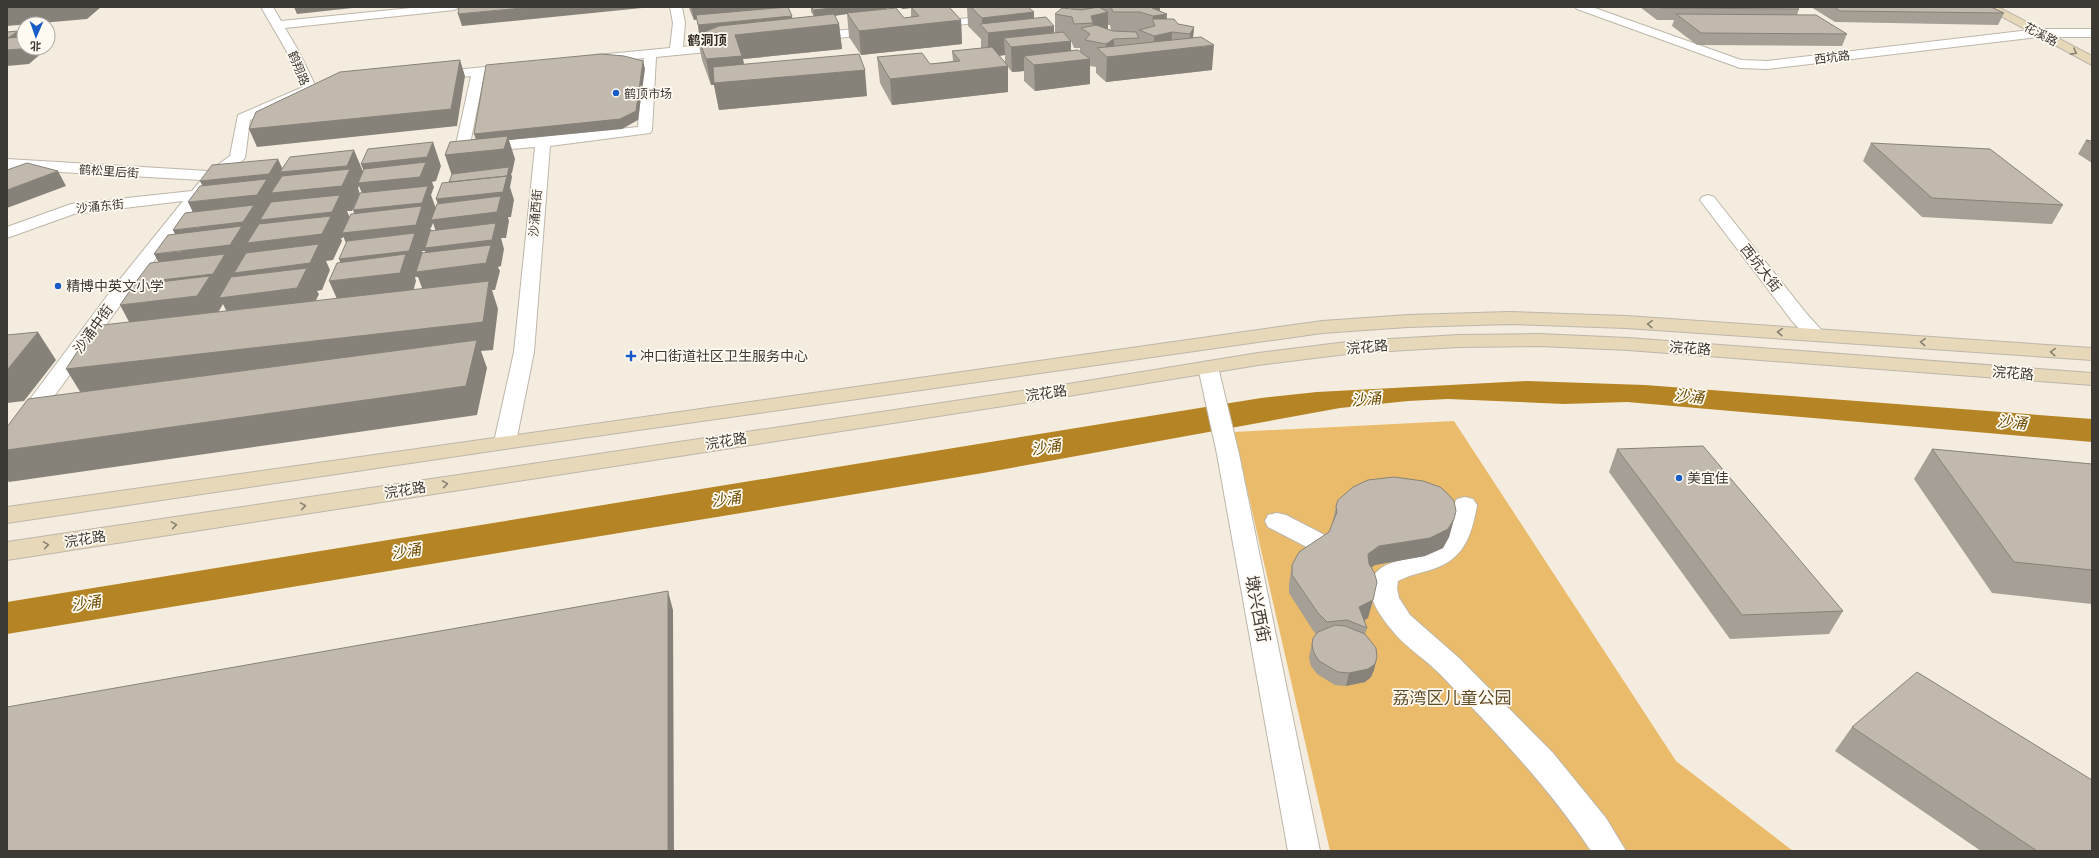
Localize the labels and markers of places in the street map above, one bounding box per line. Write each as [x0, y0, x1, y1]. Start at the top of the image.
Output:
place label: 鹤顶市场 [624, 86, 672, 101]
marker: 鹤顶市场 [611, 88, 621, 98]
place label: 精博中英文小学 [66, 277, 164, 295]
marker: 精博中英文小学 [53, 281, 63, 291]
place label: 冲口街道社区卫生服务中心 [640, 347, 808, 365]
marker: 冲口街道社区卫生服务中心 [625, 350, 637, 362]
place label: 美宜佳 [1687, 469, 1729, 487]
marker: 美宜佳 [1674, 473, 1684, 483]

